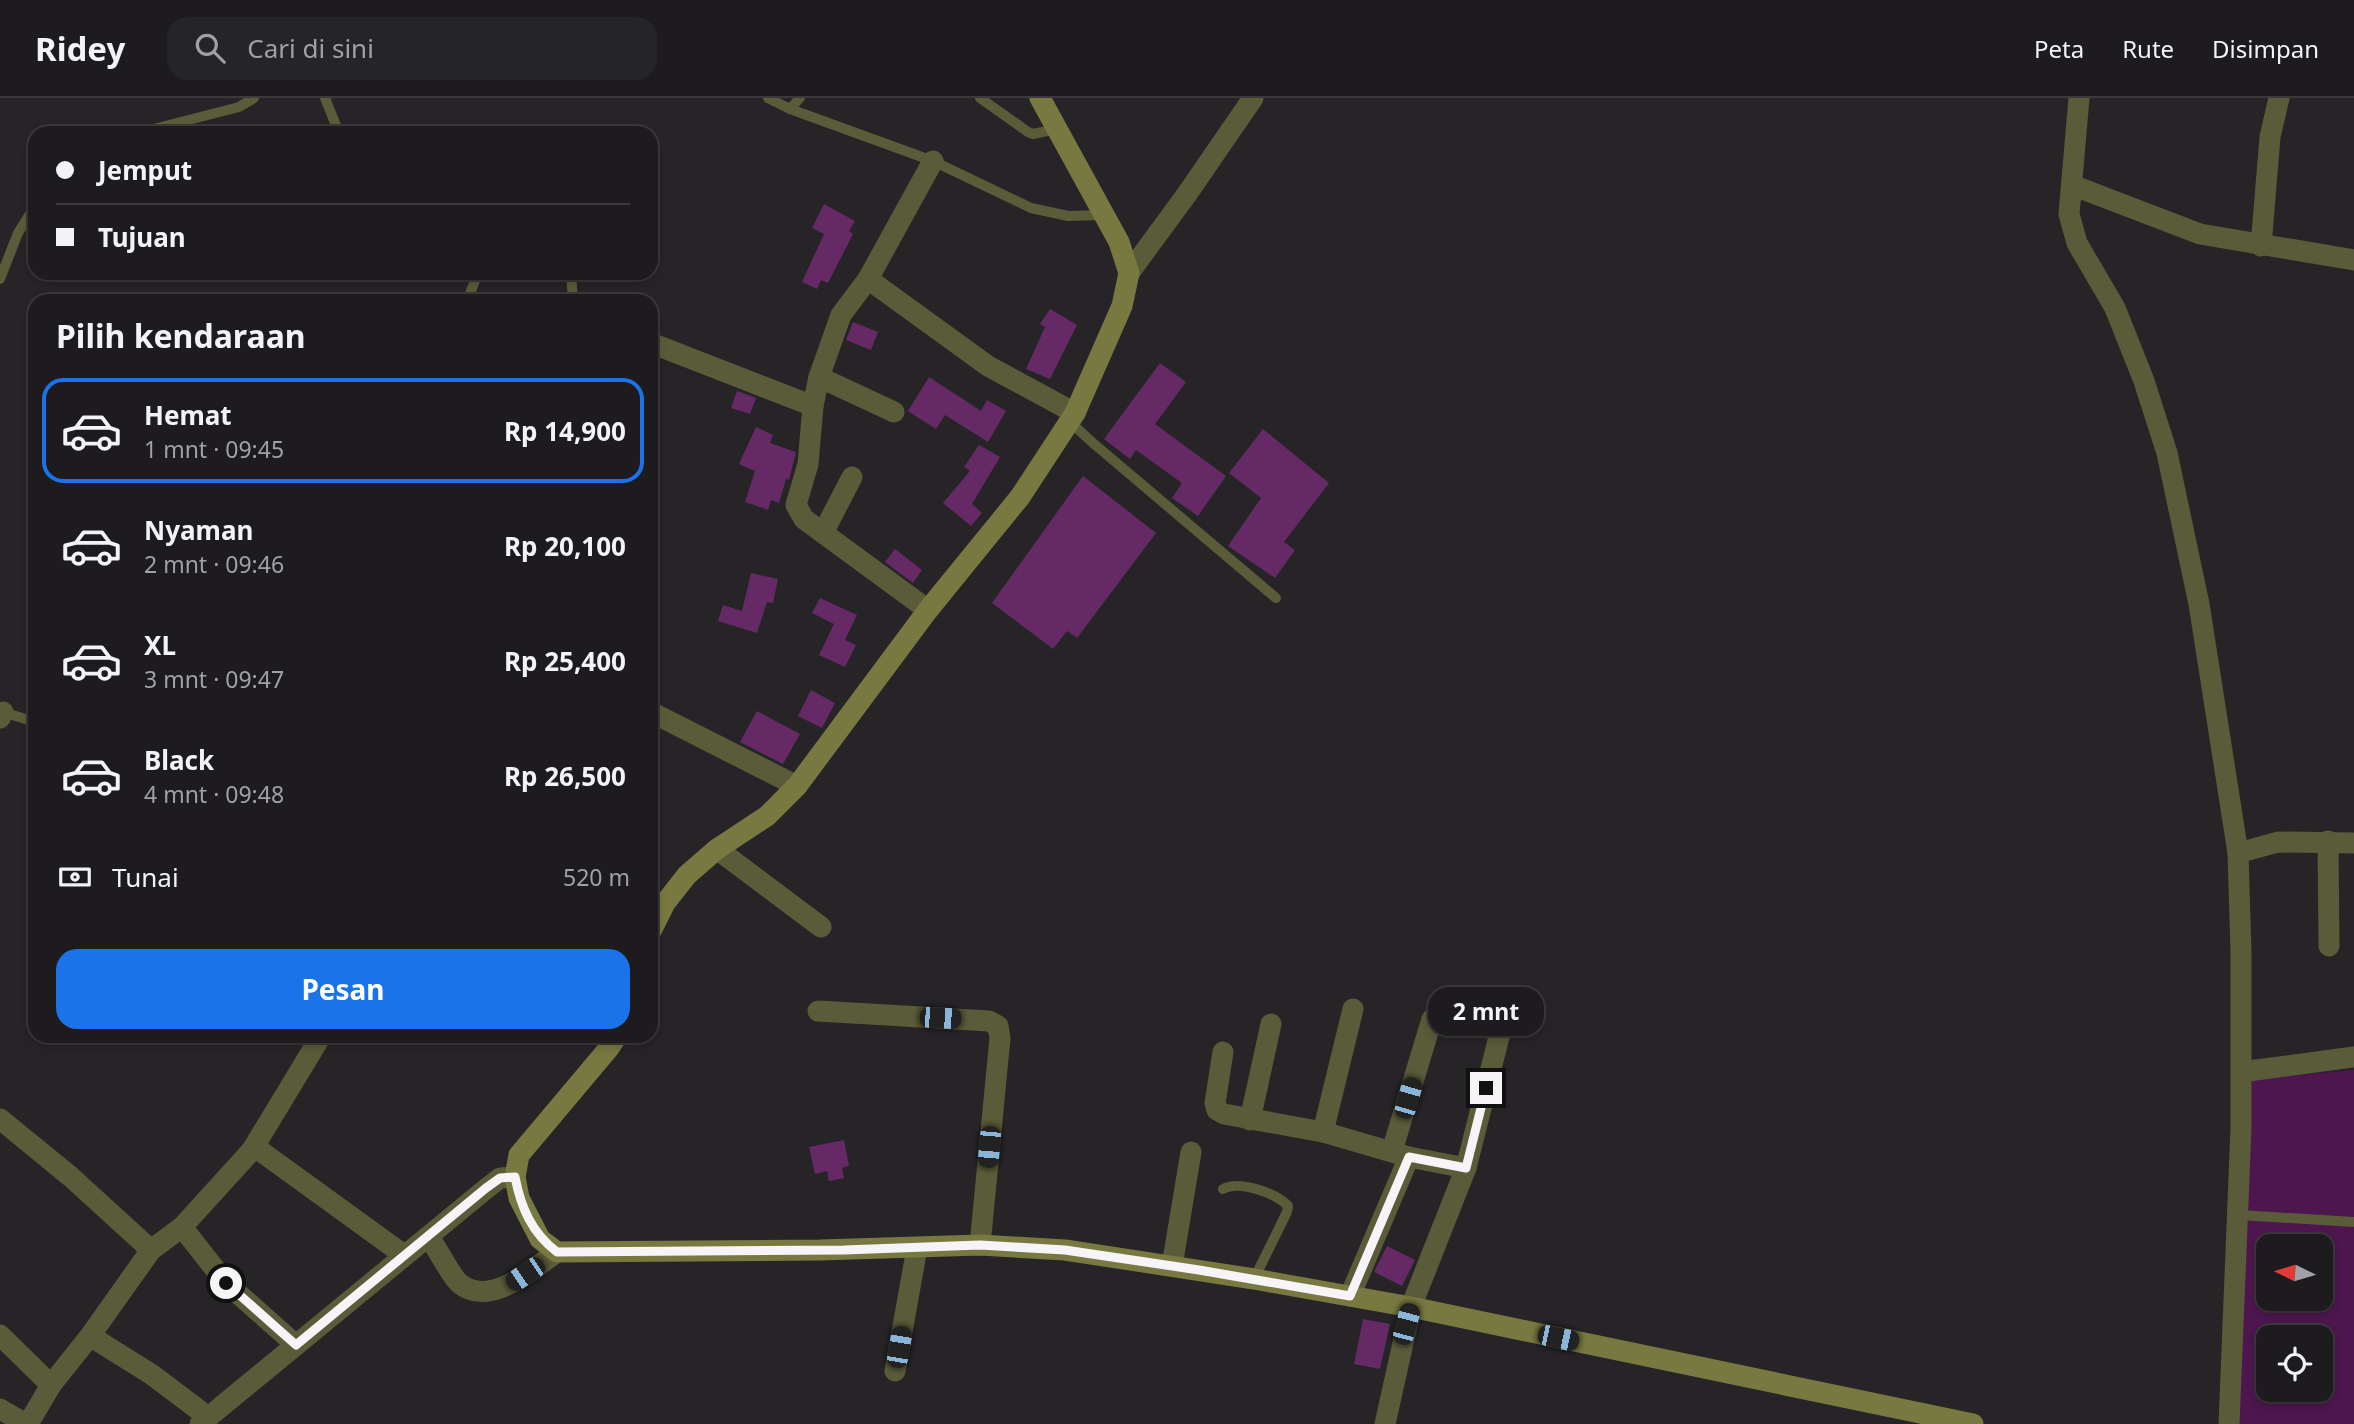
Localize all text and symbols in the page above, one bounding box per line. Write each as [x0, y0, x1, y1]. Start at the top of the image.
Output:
search box [167, 17, 657, 80]
text: Ridey [35, 26, 125, 71]
icon: search [191, 29, 229, 67]
text: Cari di sini [247, 30, 374, 66]
text: Peta [2034, 32, 2084, 65]
text: Rute [2122, 32, 2174, 65]
text: Disimpan [2212, 32, 2319, 65]
text: Jemput [98, 152, 192, 188]
text: Tujuan [98, 219, 186, 255]
text: Pilih kendaraan [56, 314, 306, 357]
text: Hemat [144, 397, 232, 433]
icon: car [60, 399, 123, 462]
text: Rp 14,900 [504, 413, 626, 449]
text: 1 mnt · 09:45 [144, 433, 284, 465]
text: Nyaman [144, 512, 253, 548]
icon: car [60, 514, 123, 577]
text: Rp 20,100 [504, 528, 626, 564]
text: 2 mnt · 09:46 [144, 548, 284, 580]
text: XL [144, 627, 176, 663]
icon: car [60, 629, 123, 692]
text: Rp 25,400 [504, 643, 626, 679]
text: 3 mnt · 09:47 [144, 663, 284, 695]
text: Black [144, 742, 214, 778]
icon: car [60, 744, 123, 807]
text: Rp 26,500 [504, 758, 626, 794]
text: 4 mnt · 09:48 [144, 778, 284, 810]
icon: cash [56, 858, 94, 896]
text: Tunai [112, 859, 179, 895]
text: 520 m [563, 861, 630, 893]
button: Pesan [56, 949, 630, 1029]
callout: 2 mnt [1428, 986, 1544, 1035]
text: 2 mnt [1453, 995, 1519, 1027]
car [919, 1006, 962, 1030]
route end [1470, 1072, 1502, 1104]
car [1393, 1075, 1424, 1121]
car [977, 1125, 1002, 1169]
north arrow [2256, 1234, 2333, 1311]
map controls [2256, 1234, 2333, 1402]
car [502, 1254, 549, 1294]
route start [210, 1267, 242, 1299]
car [1391, 1301, 1422, 1347]
car [1536, 1323, 1581, 1353]
car [886, 1324, 913, 1370]
button: locate [2256, 1325, 2333, 1402]

